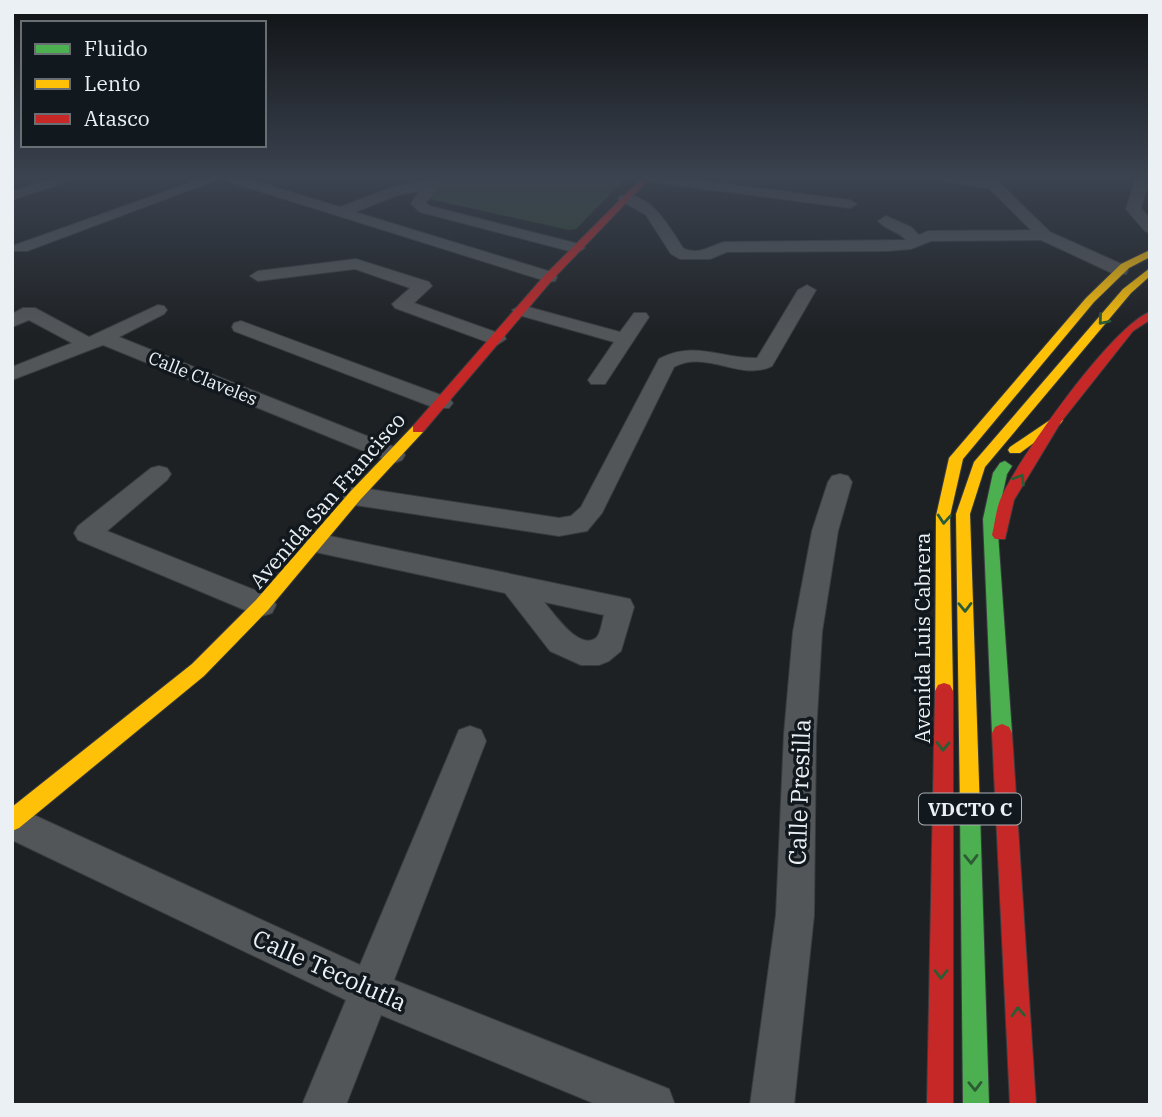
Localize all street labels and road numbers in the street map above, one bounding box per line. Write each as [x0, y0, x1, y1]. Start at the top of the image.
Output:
street label: Calle Claveles [145, 346, 261, 410]
street label: Avenida San Francisco [243, 406, 411, 594]
street label: Avenida Luis Cabrera [908, 533, 936, 743]
street label: Calle Presilla [780, 718, 818, 866]
road number: VDCTO C [919, 794, 1021, 824]
street label: Calle Tecolutla [248, 922, 412, 1018]

